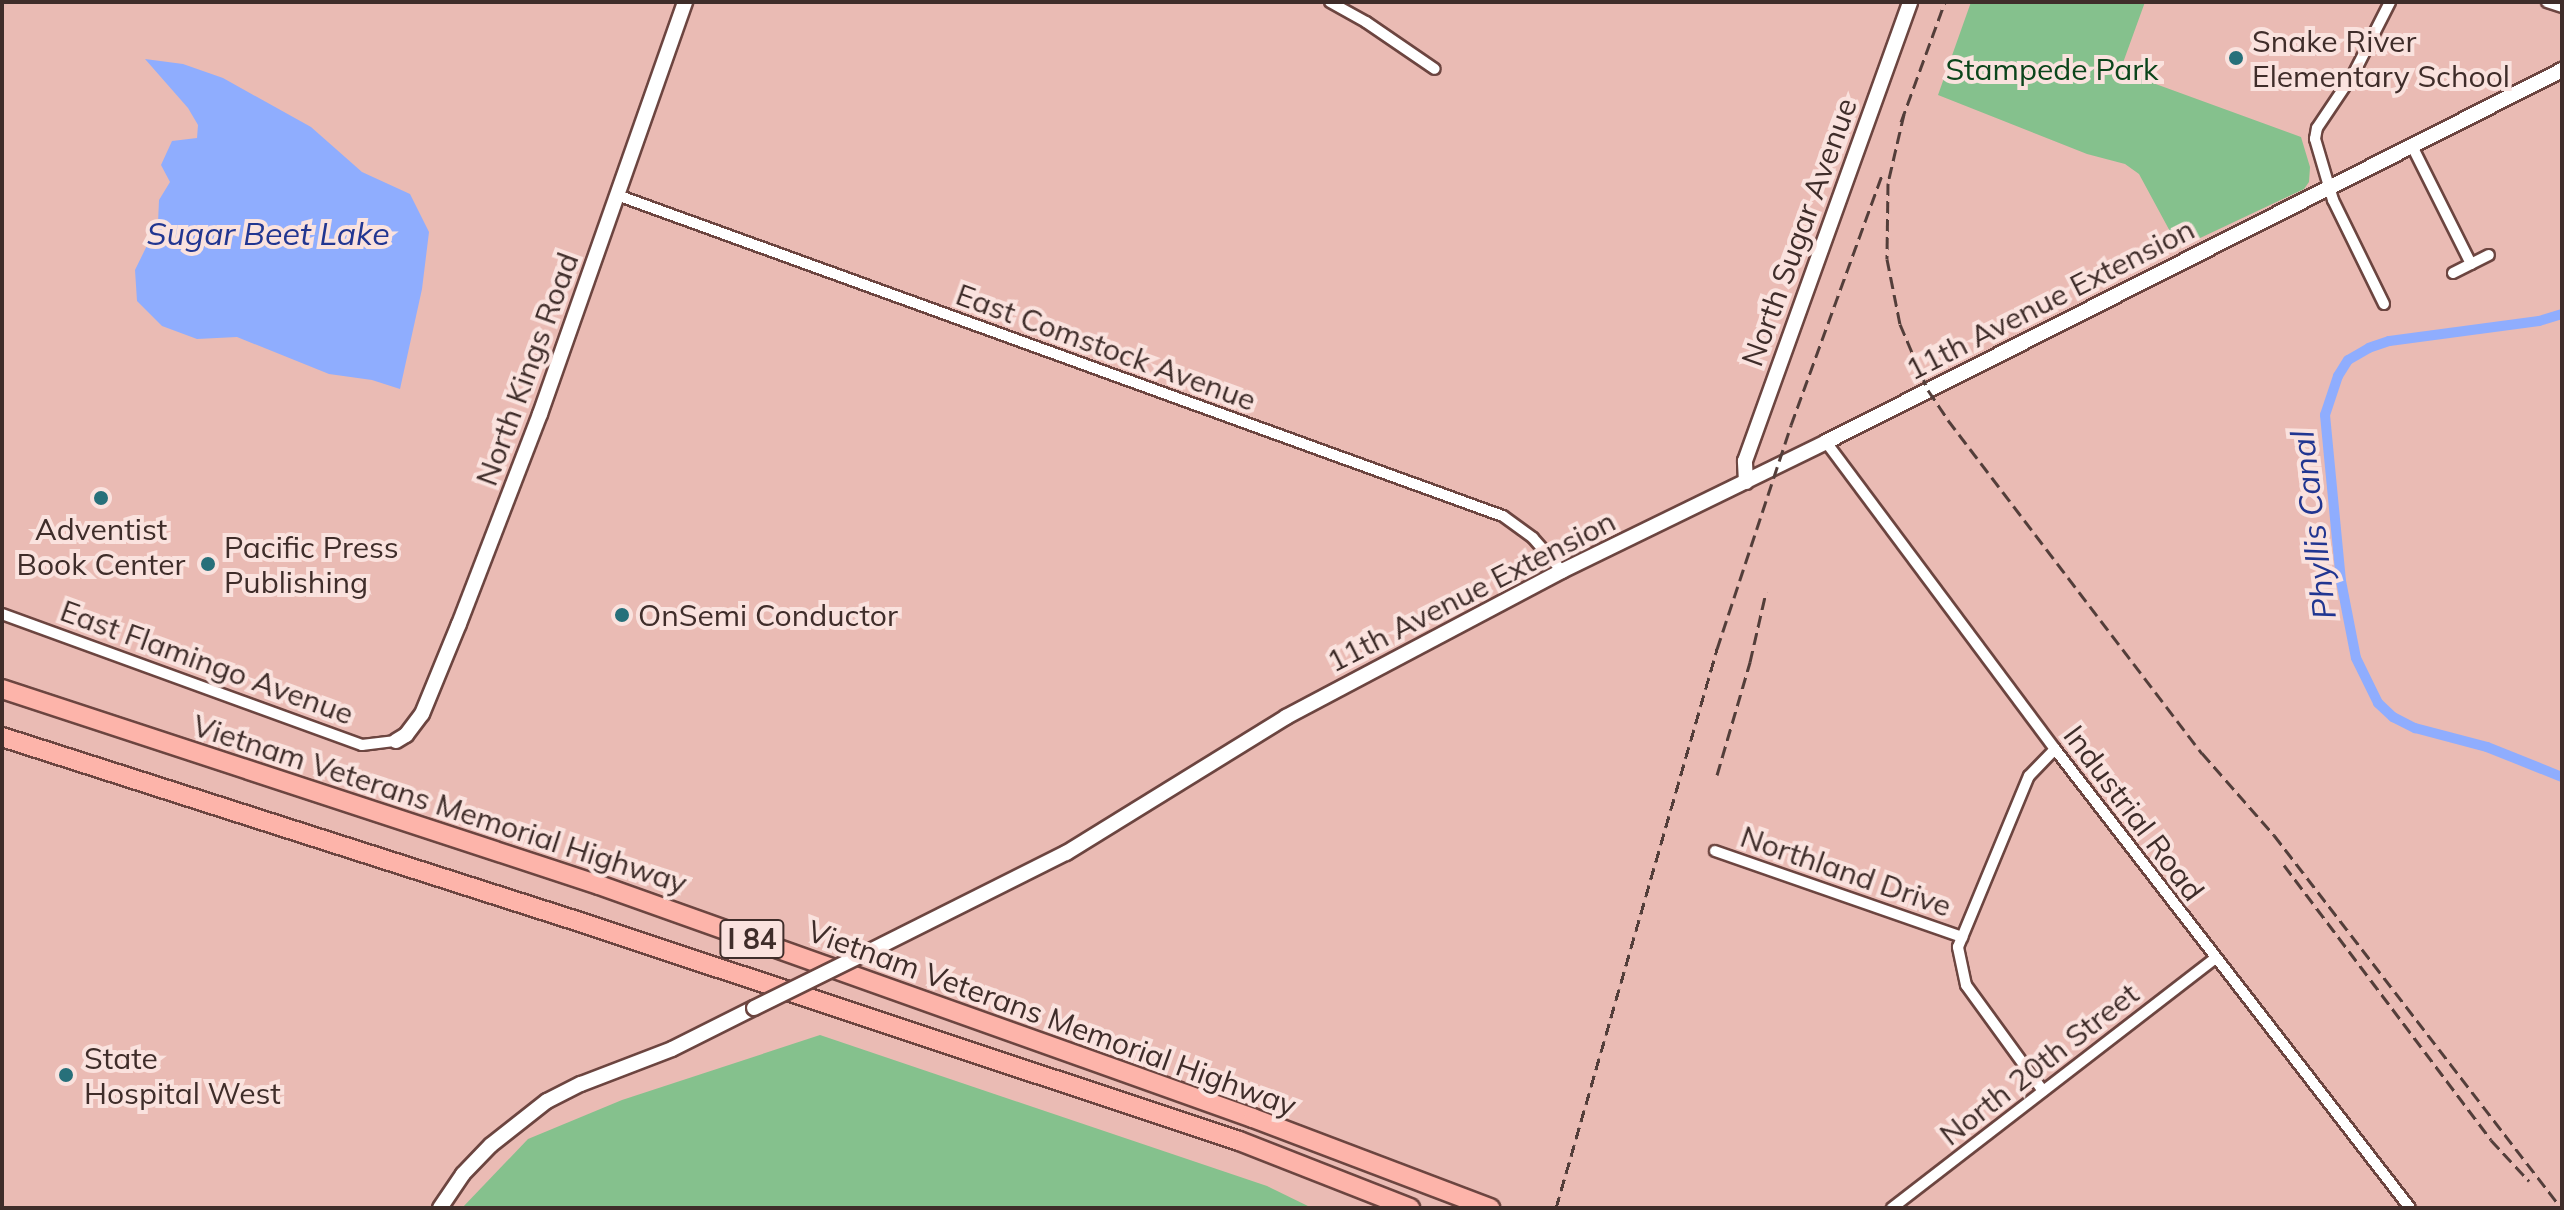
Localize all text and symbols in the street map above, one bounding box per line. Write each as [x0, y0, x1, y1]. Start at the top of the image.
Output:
place label: Snake River Elementary School [2252, 23, 2510, 94]
marker: Snake River Elementary School [2227, 49, 2245, 67]
park label: Stampede Park [1945, 51, 2159, 87]
street label: North Sugar Avenue [1734, 93, 1864, 371]
street label: 11th Avenue Extension [1900, 211, 2200, 387]
water label: Sugar Beet Lake [146, 214, 390, 252]
street label: North Kings Road [468, 248, 586, 490]
street label: East Comstock Avenue [951, 276, 1261, 418]
water label: Phyllis Canal [2282, 429, 2344, 621]
marker: Adventist Book Center [92, 489, 110, 507]
street label: 11th Avenue Extension [1321, 503, 1621, 679]
place label: Adventist Book Center [17, 511, 185, 582]
place label: Pacific Press Publishing [224, 529, 399, 600]
marker: Pacific Press Publishing [199, 555, 217, 573]
street label: East Flamingo Avenue [56, 592, 358, 732]
place label: OnSemi Conductor [638, 597, 898, 633]
marker: OnSemi Conductor [613, 606, 631, 624]
street label: Vietnam Veterans Memorial Highway [188, 707, 692, 901]
street label: Industrial Road [2056, 718, 2212, 908]
street label: Northland Drive [1736, 818, 1956, 924]
street label: Vietnam Veterans Memorial Highway [803, 913, 1301, 1123]
road number: I 84 [718, 915, 786, 963]
street label: North 20th Street [1933, 975, 2145, 1153]
place label: State Hospital West [84, 1040, 281, 1110]
marker: State Hospital West [55, 1064, 77, 1086]

